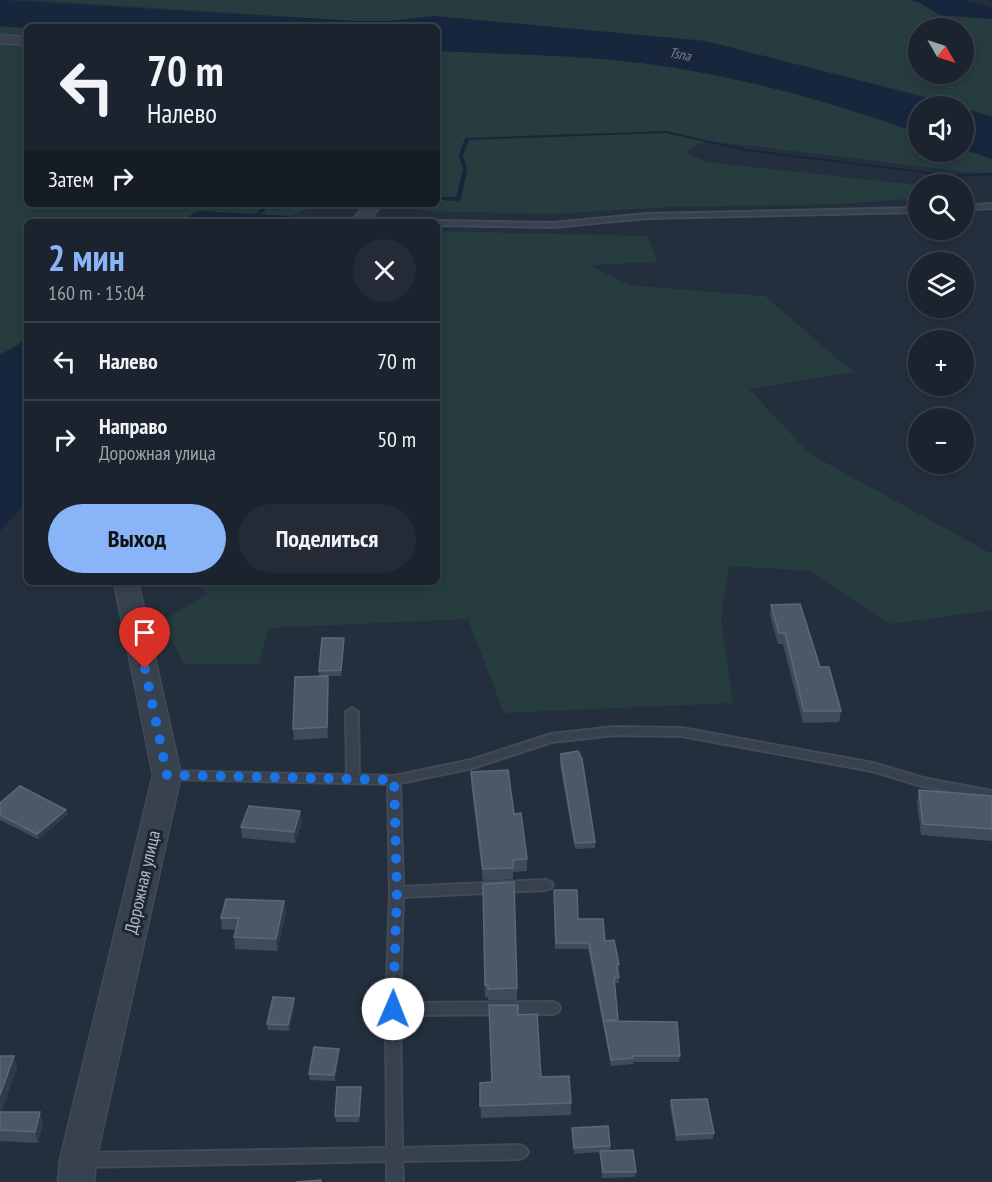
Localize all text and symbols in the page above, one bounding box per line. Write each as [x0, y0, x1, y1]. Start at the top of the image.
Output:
north arrow [908, 18, 974, 84]
map controls [908, 18, 974, 474]
text: 70 m [147, 43, 224, 98]
water label: Tsna [668, 43, 694, 65]
icon: left [48, 48, 126, 126]
text: Налево [147, 96, 217, 130]
button: sound [908, 96, 974, 162]
icon: right [106, 162, 139, 195]
text: Затем [48, 165, 94, 193]
button: search [908, 174, 974, 240]
text: 2 мин [48, 234, 125, 281]
button: close [353, 239, 416, 302]
button: layers [908, 252, 974, 318]
text: 160 m · 15:04 [48, 280, 145, 306]
button: + [908, 330, 974, 396]
icon: left [48, 345, 81, 378]
text: Налево [99, 347, 158, 375]
text: 70 m [377, 347, 416, 375]
button: − [908, 408, 974, 474]
text: Направо [99, 412, 167, 440]
icon: right [48, 423, 81, 456]
text: 50 m [377, 425, 416, 453]
text: Дорожная улица [99, 440, 216, 466]
button: Выход [48, 504, 226, 573]
button: Поделиться [238, 504, 416, 573]
pin [119, 607, 170, 669]
icon: arrive [128, 616, 161, 649]
street label: Дорожная улица [119, 828, 165, 936]
position arrow [361, 977, 425, 1041]

